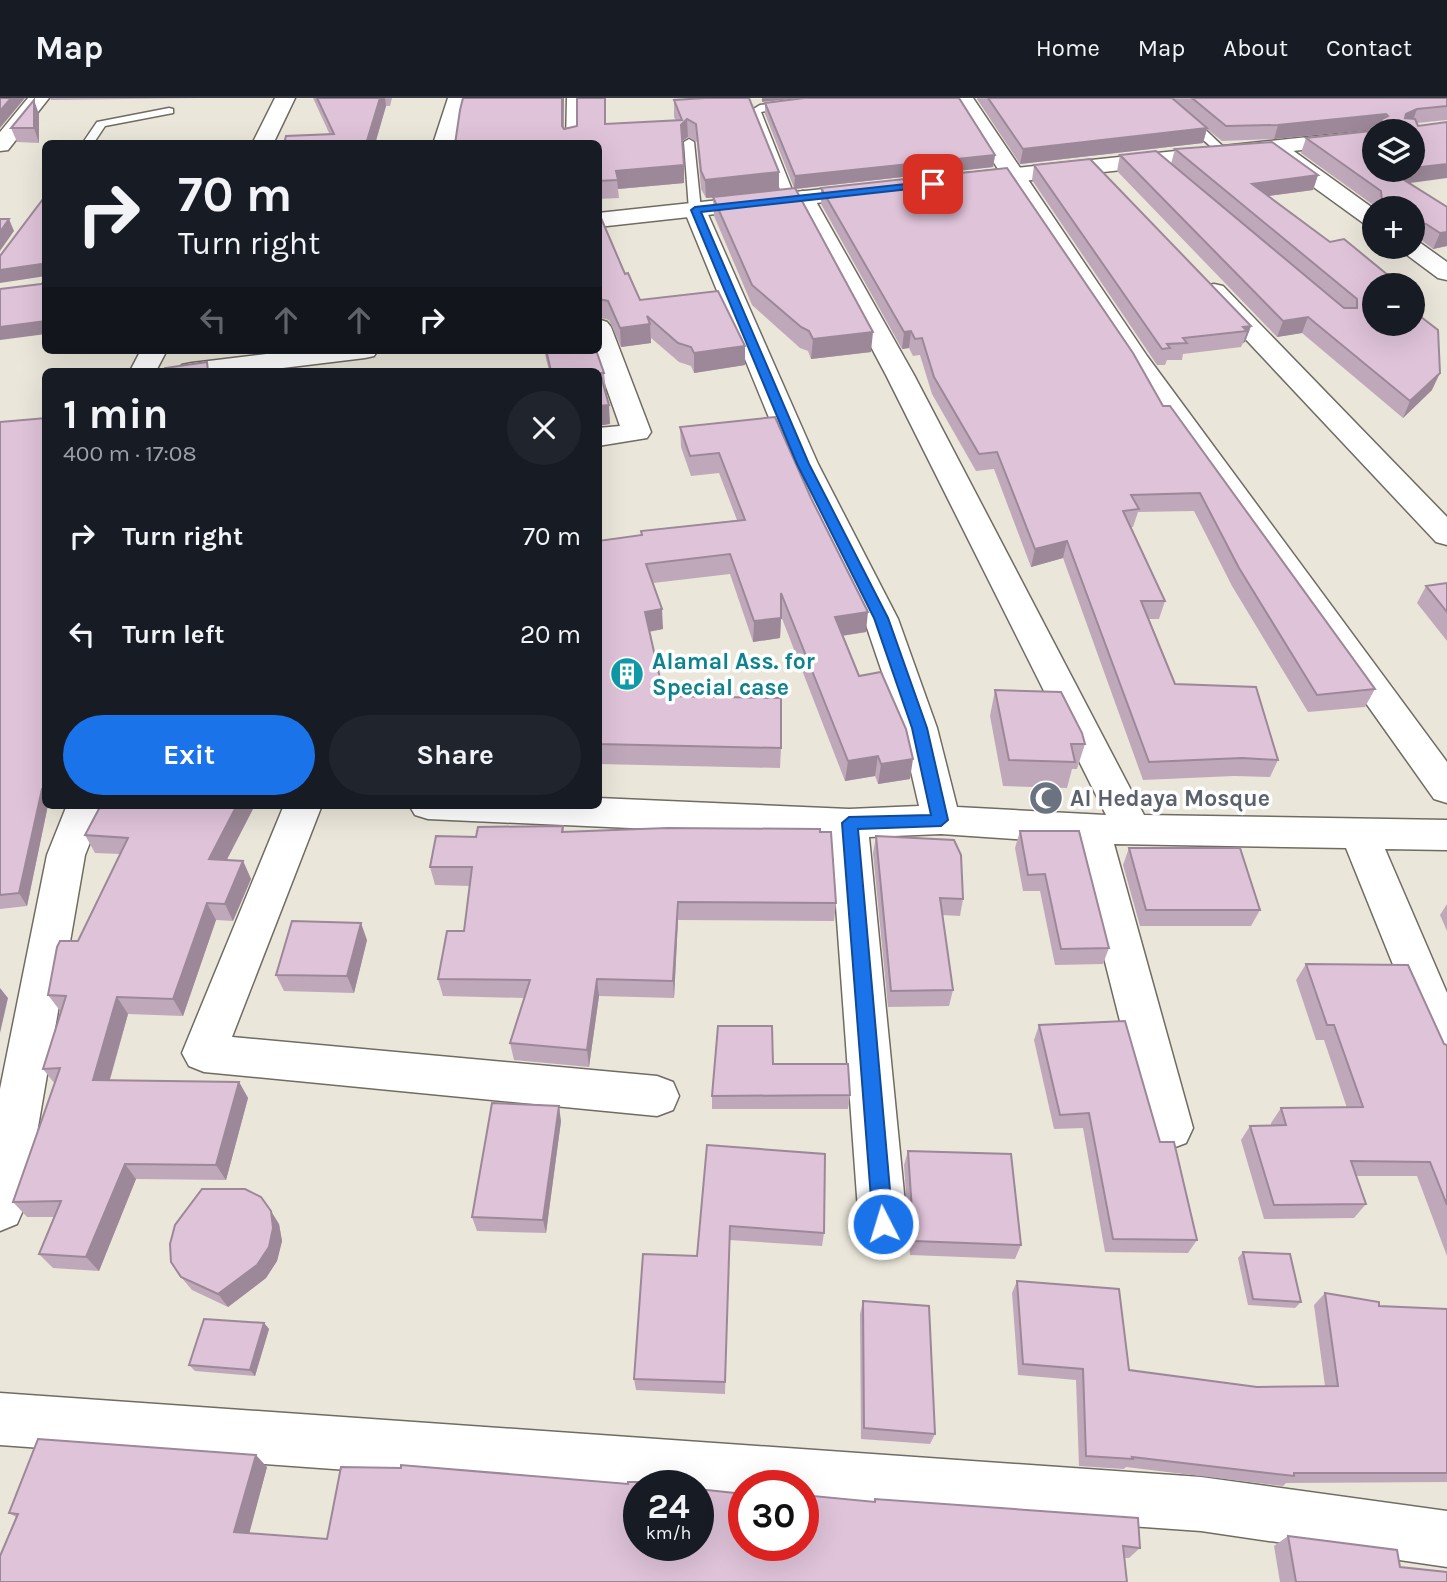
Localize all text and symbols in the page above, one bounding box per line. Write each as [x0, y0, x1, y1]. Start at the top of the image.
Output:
text: Map [35, 29, 103, 67]
text: Home [1036, 34, 1100, 62]
text: Map [1138, 34, 1185, 62]
text: About [1223, 34, 1288, 62]
text: Contact [1326, 34, 1412, 62]
map controls [1362, 119, 1425, 336]
button: layers [1362, 119, 1425, 182]
pin [903, 154, 963, 214]
icon: arrive [914, 165, 952, 203]
text: 70 m [178, 166, 292, 223]
icon: right [63, 168, 154, 259]
button: + [1362, 196, 1425, 259]
text: Turn right [178, 225, 320, 262]
button: − [1362, 273, 1425, 336]
icon: left [194, 301, 232, 339]
icon: ahead [267, 301, 305, 339]
icon: ahead [340, 301, 378, 339]
icon: right [413, 301, 451, 339]
text: 1 min [63, 389, 168, 439]
button: close [507, 391, 581, 465]
text: 400 m · 17:08 [63, 440, 197, 467]
icon: right [63, 517, 101, 555]
text: Turn right [122, 521, 243, 552]
text: 70 m [523, 521, 581, 552]
icon: left [63, 615, 101, 653]
text: Turn left [122, 619, 224, 650]
text: 20 m [520, 619, 581, 650]
place label: Alamal Ass. for Special case [652, 648, 815, 701]
building icon: Alamal Ass. for Special case [608, 655, 646, 693]
button: Exit [63, 715, 315, 795]
button: Share [329, 715, 581, 795]
mosque icon: Al Hedaya Mosque [1027, 779, 1065, 817]
place label: Al Hedaya Mosque [1070, 785, 1270, 812]
position arrow [846, 1187, 920, 1261]
speed limit sign: 30 [728, 1470, 819, 1561]
text: 24 [648, 1486, 690, 1527]
text: km/h [646, 1522, 691, 1544]

